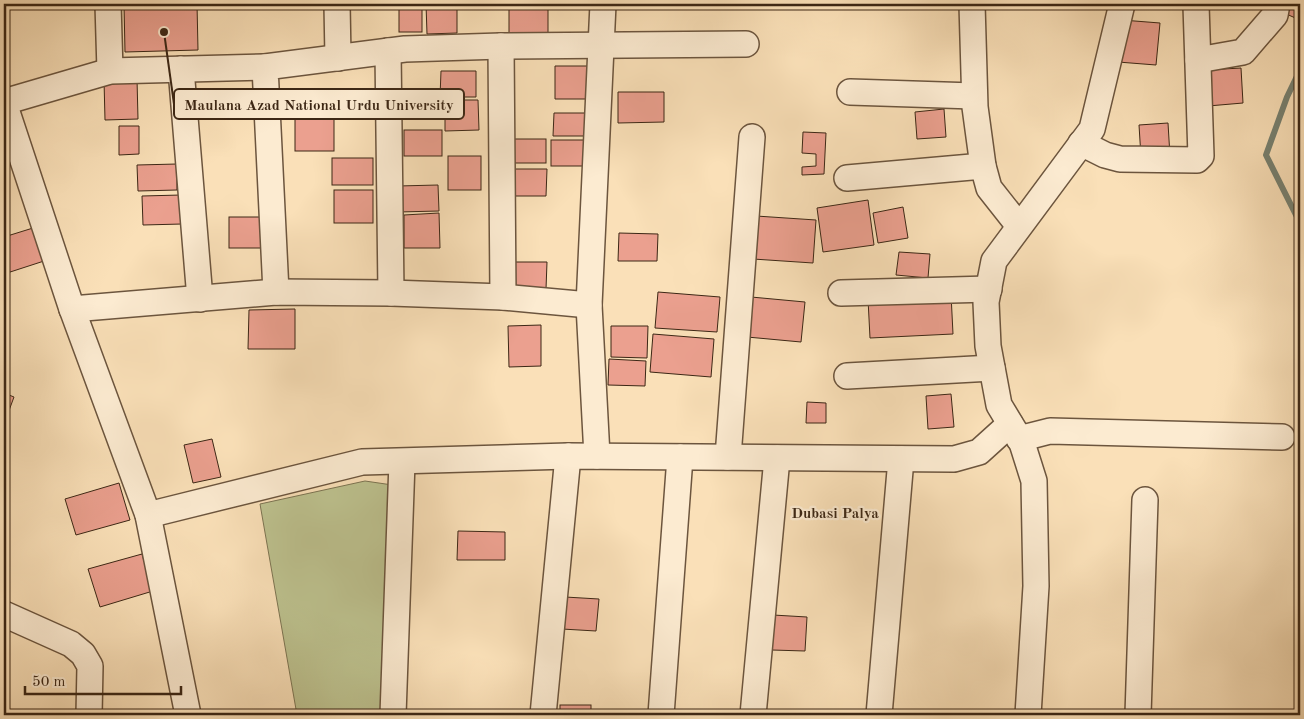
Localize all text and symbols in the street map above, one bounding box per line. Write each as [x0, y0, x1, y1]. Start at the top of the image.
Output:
callout: Maulana Azad National Urdu University [174, 89, 464, 119]
text: Maulana Azad National Urdu University [184, 99, 454, 114]
district label: Dubasi Palya [791, 507, 879, 522]
scale bar [25, 664, 181, 696]
text: 50 m [32, 675, 66, 690]

